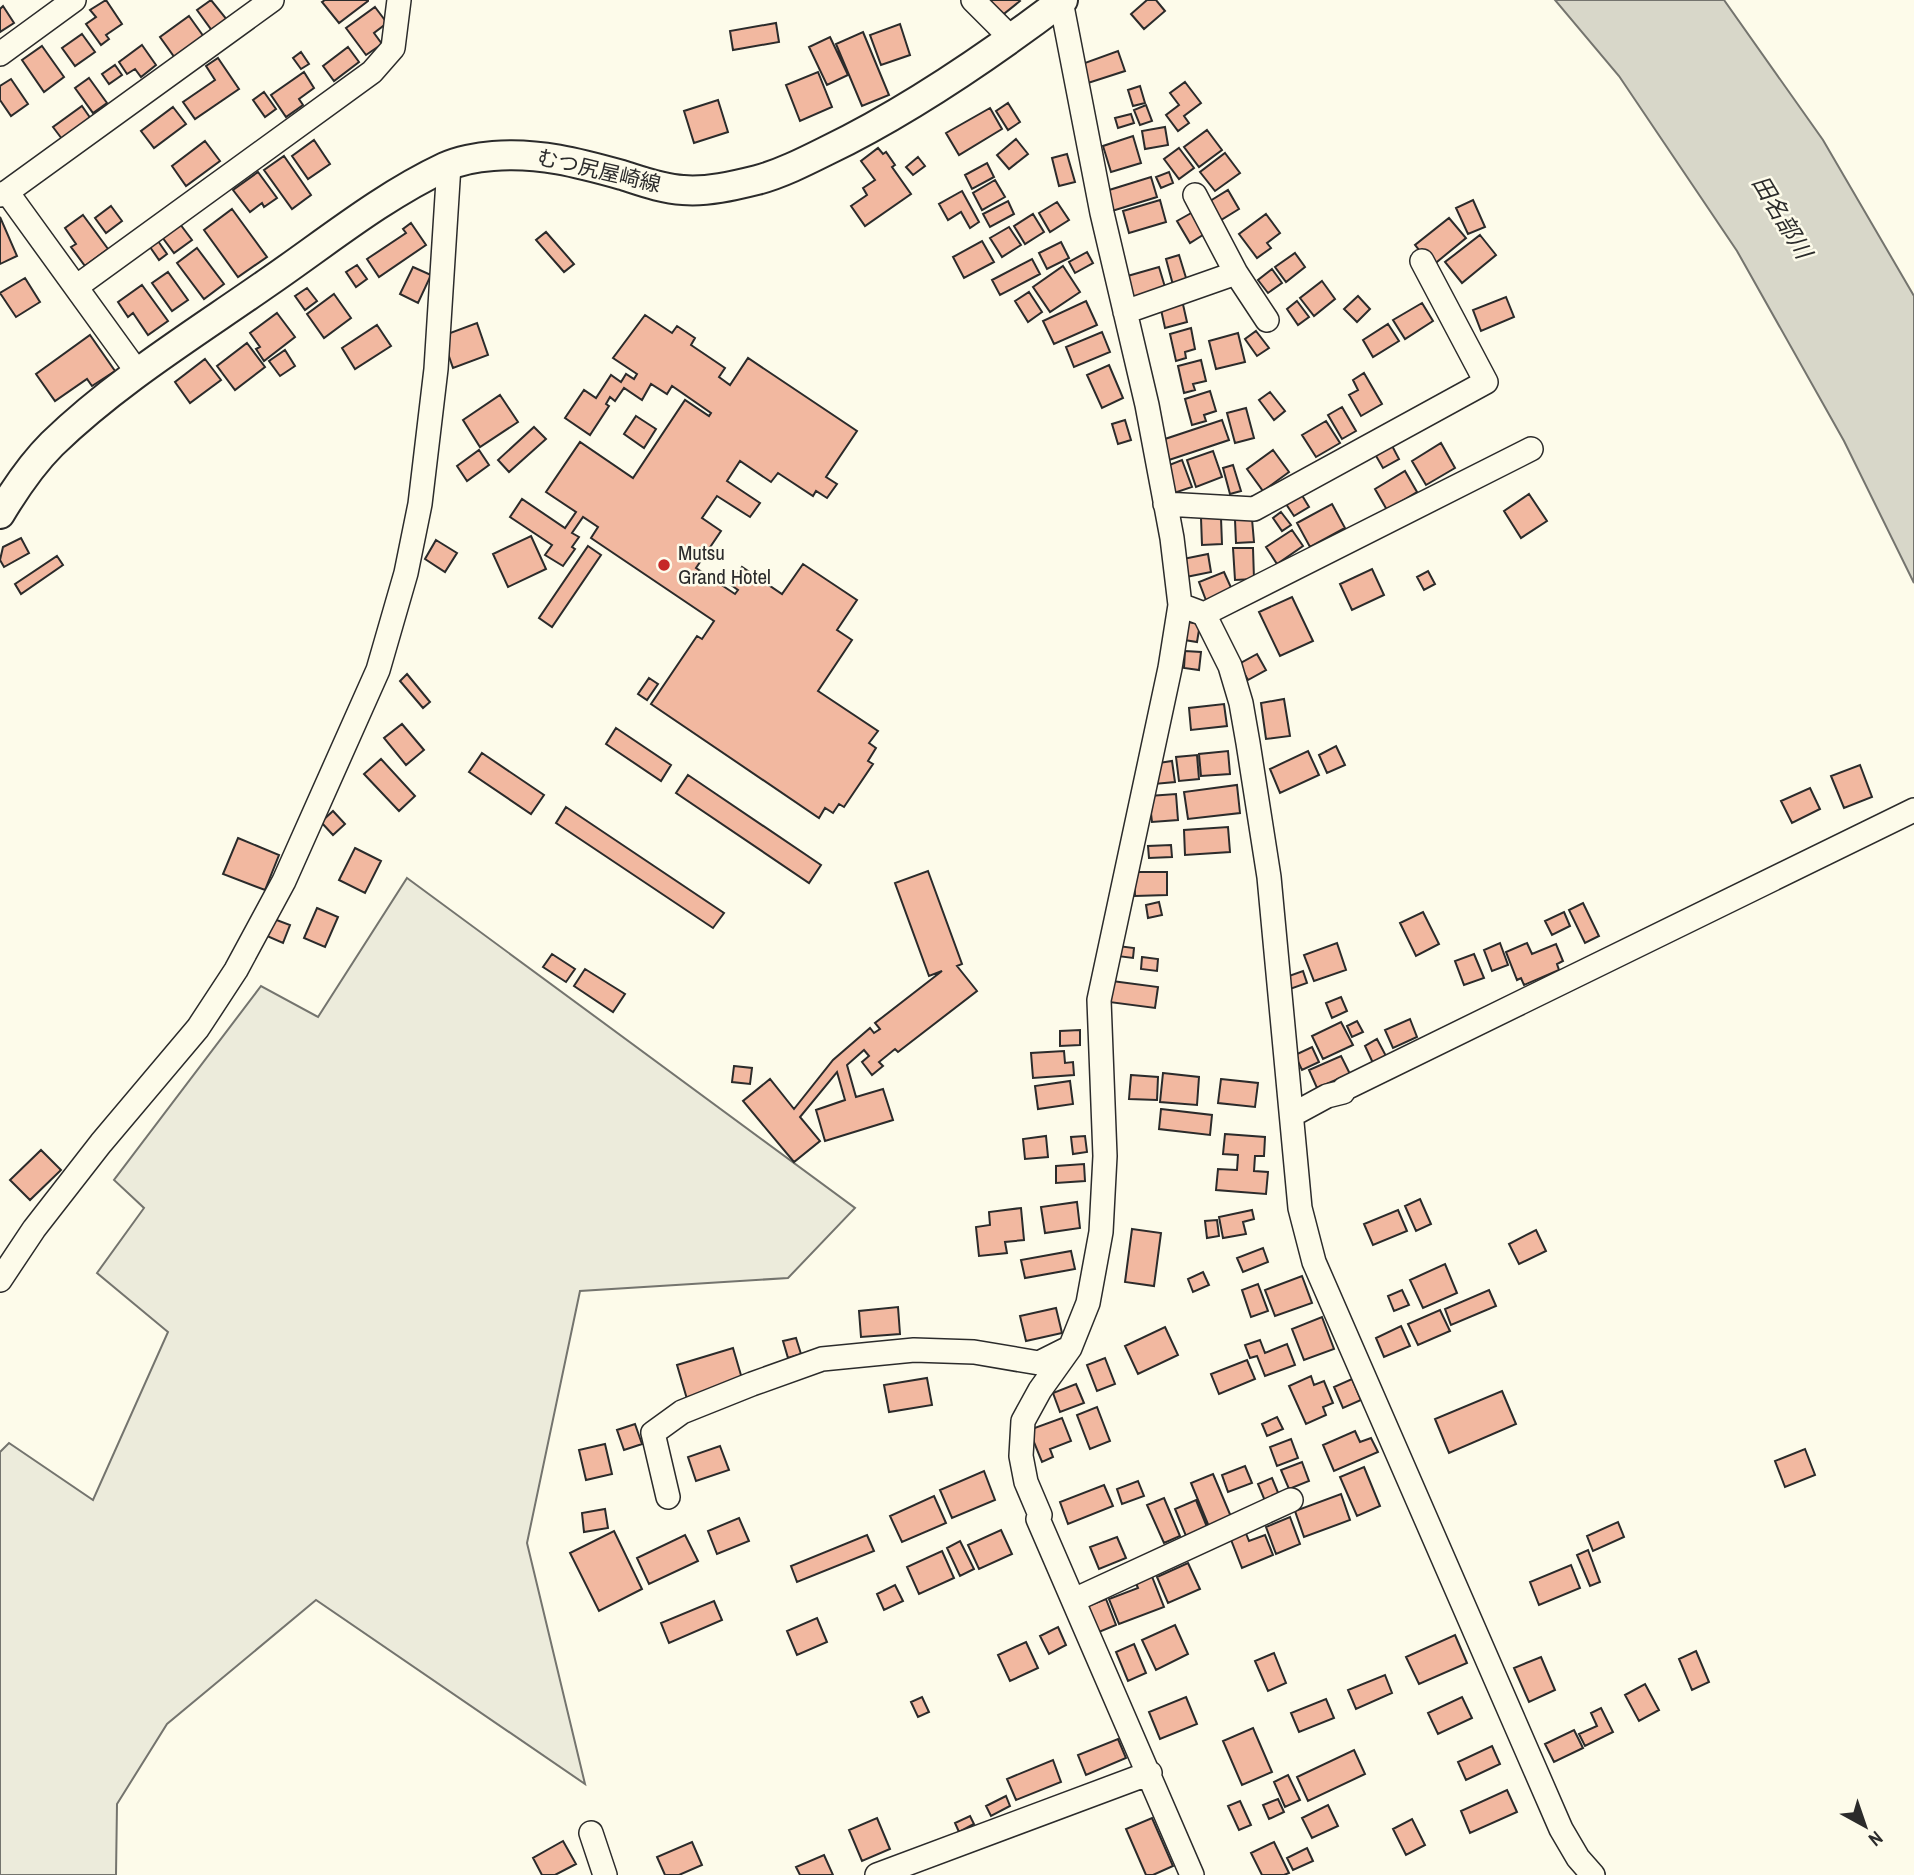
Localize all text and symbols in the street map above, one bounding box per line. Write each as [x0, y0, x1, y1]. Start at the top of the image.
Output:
street label: むつ尻屋崎線 [534, 142, 664, 199]
water label: 田名部川 [1745, 169, 1821, 267]
place label: Mutsu Grand Hotel [678, 538, 771, 591]
marker: Mutsu Grand Hotel [656, 557, 672, 573]
north arrow [1830, 1791, 1900, 1861]
text: N [1863, 1825, 1889, 1853]

